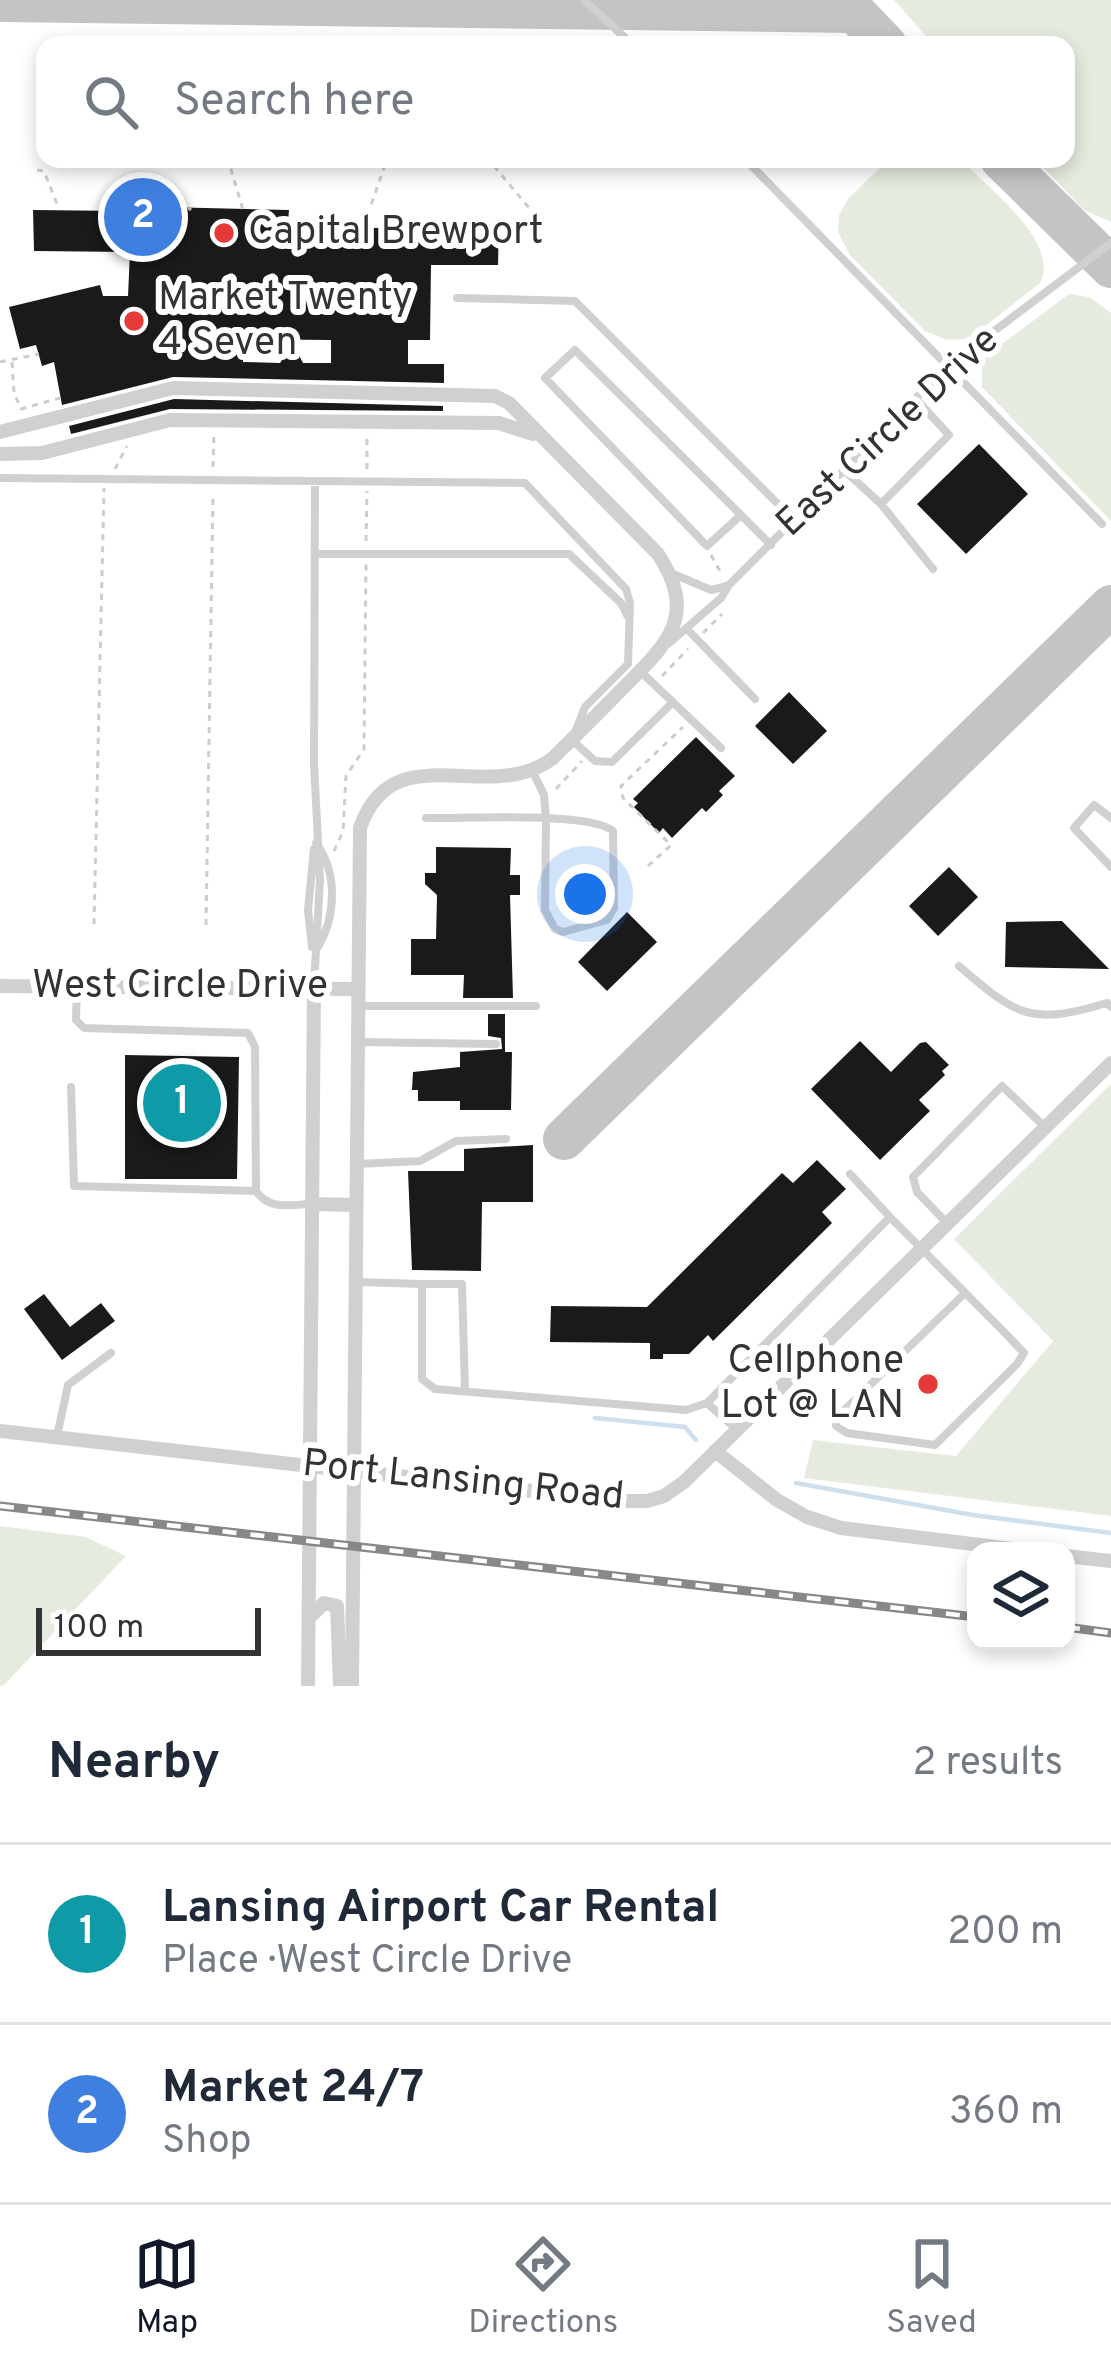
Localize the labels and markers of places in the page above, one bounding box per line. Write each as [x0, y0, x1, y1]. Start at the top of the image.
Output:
pin: 2 [104, 172, 182, 262]
place label: Capital Brewport [248, 209, 543, 258]
marker: Capital Brewport [211, 220, 237, 246]
place label: Market Twenty 4 Seven [158, 275, 413, 369]
marker: Market Twenty 4 Seven [121, 308, 147, 334]
pin: 1 [143, 1058, 221, 1148]
place label: Cellphone Lot @ LAN [720, 1338, 904, 1432]
marker: Cellphone Lot @ LAN [915, 1371, 941, 1397]

